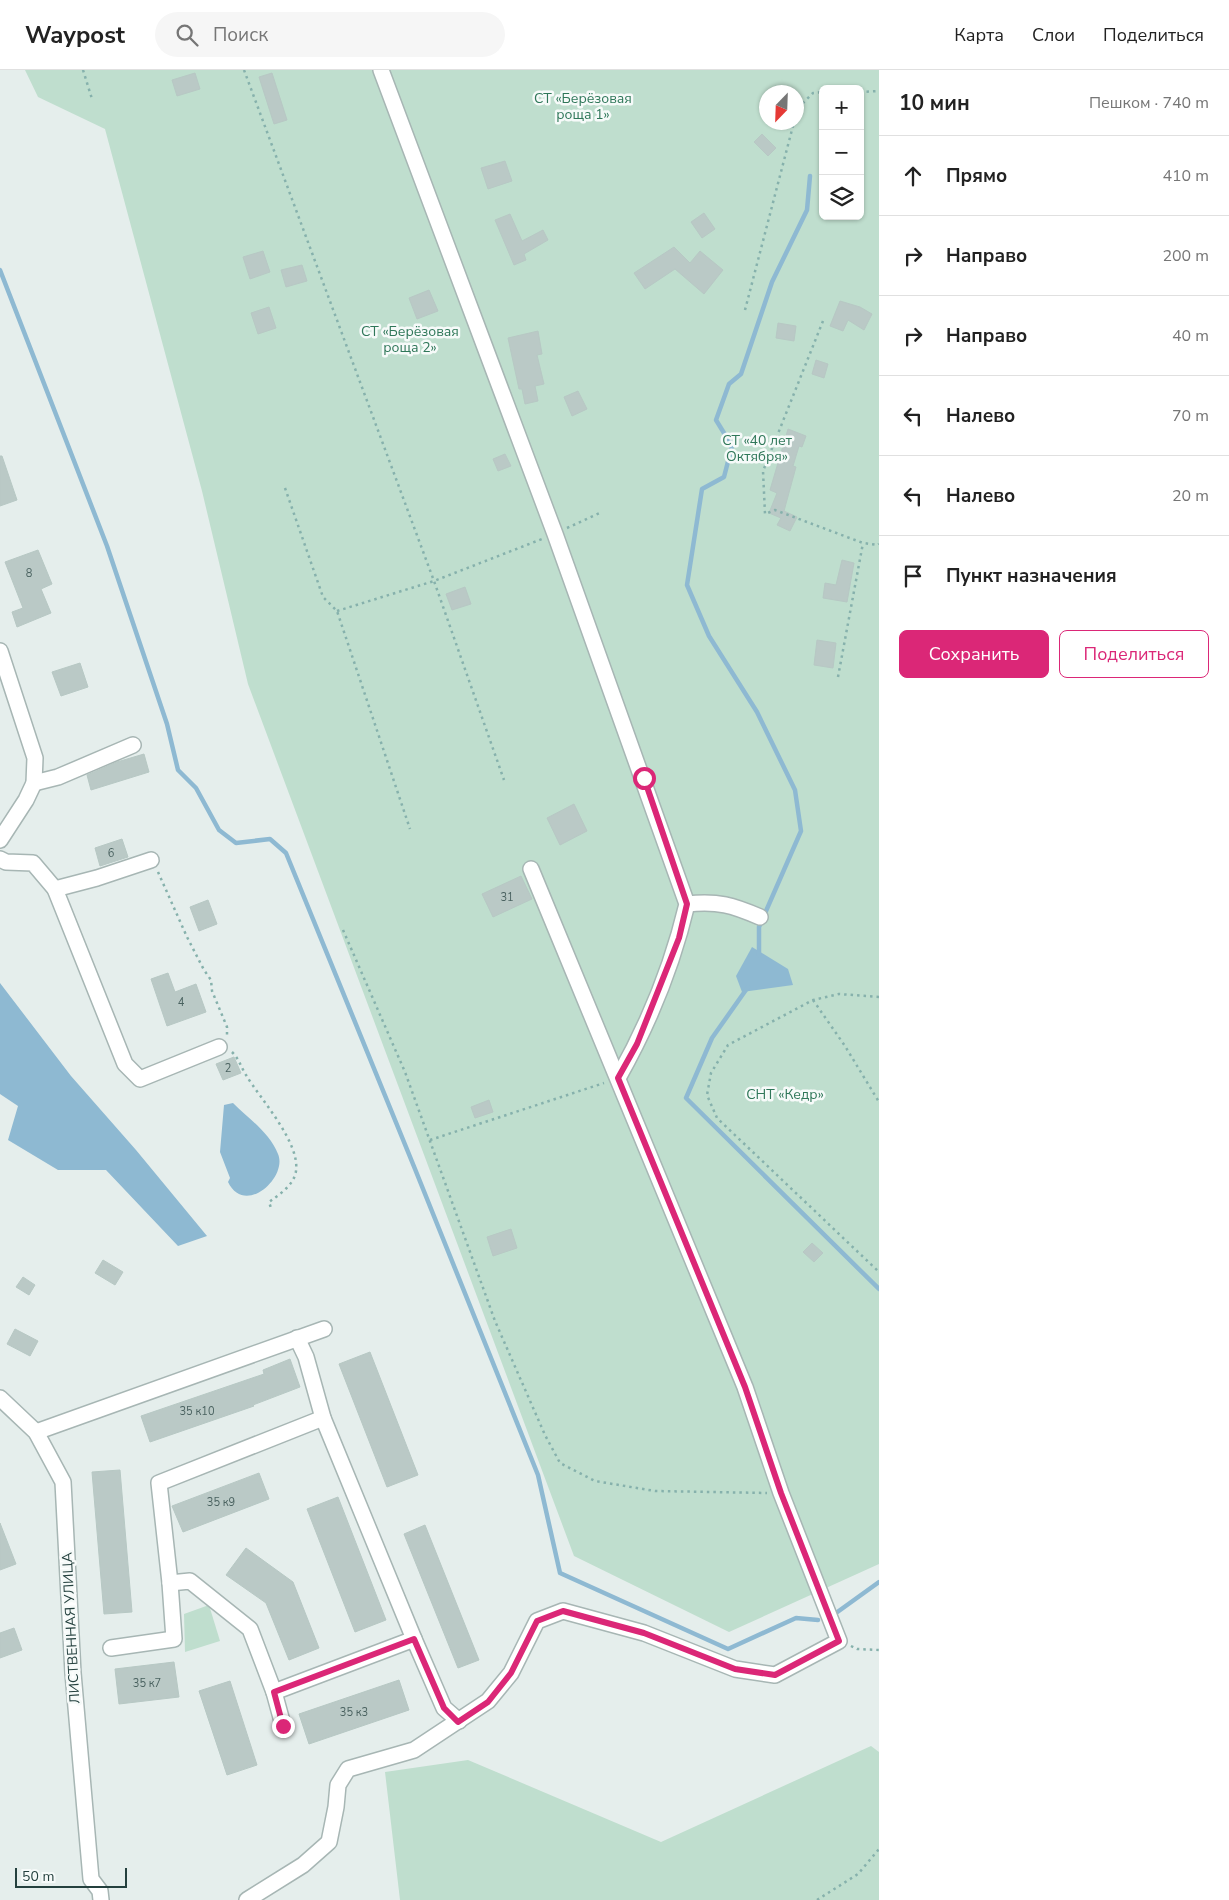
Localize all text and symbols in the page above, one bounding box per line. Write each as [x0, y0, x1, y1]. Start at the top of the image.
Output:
search box [155, 12, 505, 57]
text: Waypost [25, 19, 125, 51]
icon: search [173, 21, 201, 49]
text: Поиск [213, 22, 268, 48]
text: Карта [954, 23, 1004, 47]
text: Слои [1032, 23, 1075, 47]
text: Поделиться [1103, 23, 1204, 47]
north arrow [759, 85, 804, 130]
map controls [819, 85, 864, 220]
button: + [819, 85, 864, 130]
park label: СТ «Берёзовая роща 1» [534, 89, 632, 124]
text: 10 мин [899, 89, 970, 117]
text: Пешком · 740 m [1089, 92, 1209, 114]
button: − [819, 130, 864, 175]
icon: ahead [899, 162, 927, 190]
text: Прямо [946, 163, 1007, 189]
text: 410 m [1162, 165, 1209, 187]
button: layers [819, 175, 864, 220]
icon: right [899, 242, 927, 270]
text: Направо [946, 243, 1027, 269]
text: 200 m [1162, 245, 1209, 267]
park label: СТ «Берёзовая роща 2» [361, 322, 459, 357]
icon: right [899, 322, 927, 350]
text: Направо [946, 323, 1027, 349]
text: 40 m [1172, 325, 1209, 347]
icon: left [899, 402, 927, 430]
text: Налево [946, 403, 1015, 429]
text: 70 m [1172, 405, 1209, 427]
park label: СТ «40 лет Октября» [722, 431, 793, 466]
icon: left [899, 482, 927, 510]
text: Налево [946, 483, 1015, 509]
text: 20 m [1172, 485, 1209, 507]
icon: arrive [899, 562, 927, 590]
text: Пункт назначения [946, 563, 1117, 589]
house number: 8 [26, 566, 33, 581]
button: Сохранить [899, 630, 1049, 678]
button: Поделиться [1059, 630, 1209, 678]
route start [633, 767, 656, 790]
house number: 6 [108, 846, 115, 861]
house number: 31 [500, 890, 514, 905]
house number: 4 [178, 995, 185, 1010]
house number: 2 [225, 1061, 231, 1076]
park label: СНТ «Кедр» [746, 1085, 824, 1104]
house number: 35 к10 [179, 1404, 215, 1419]
house number: 35 к9 [207, 1495, 235, 1510]
street label: ЛИСТВЕННАЯ УЛИЦА [58, 1552, 84, 1704]
house number: 35 к7 [133, 1676, 161, 1691]
house number: 35 к3 [340, 1705, 368, 1720]
route end [272, 1715, 295, 1738]
scale bar [15, 1865, 128, 1888]
text: 50 m [22, 1867, 54, 1886]

